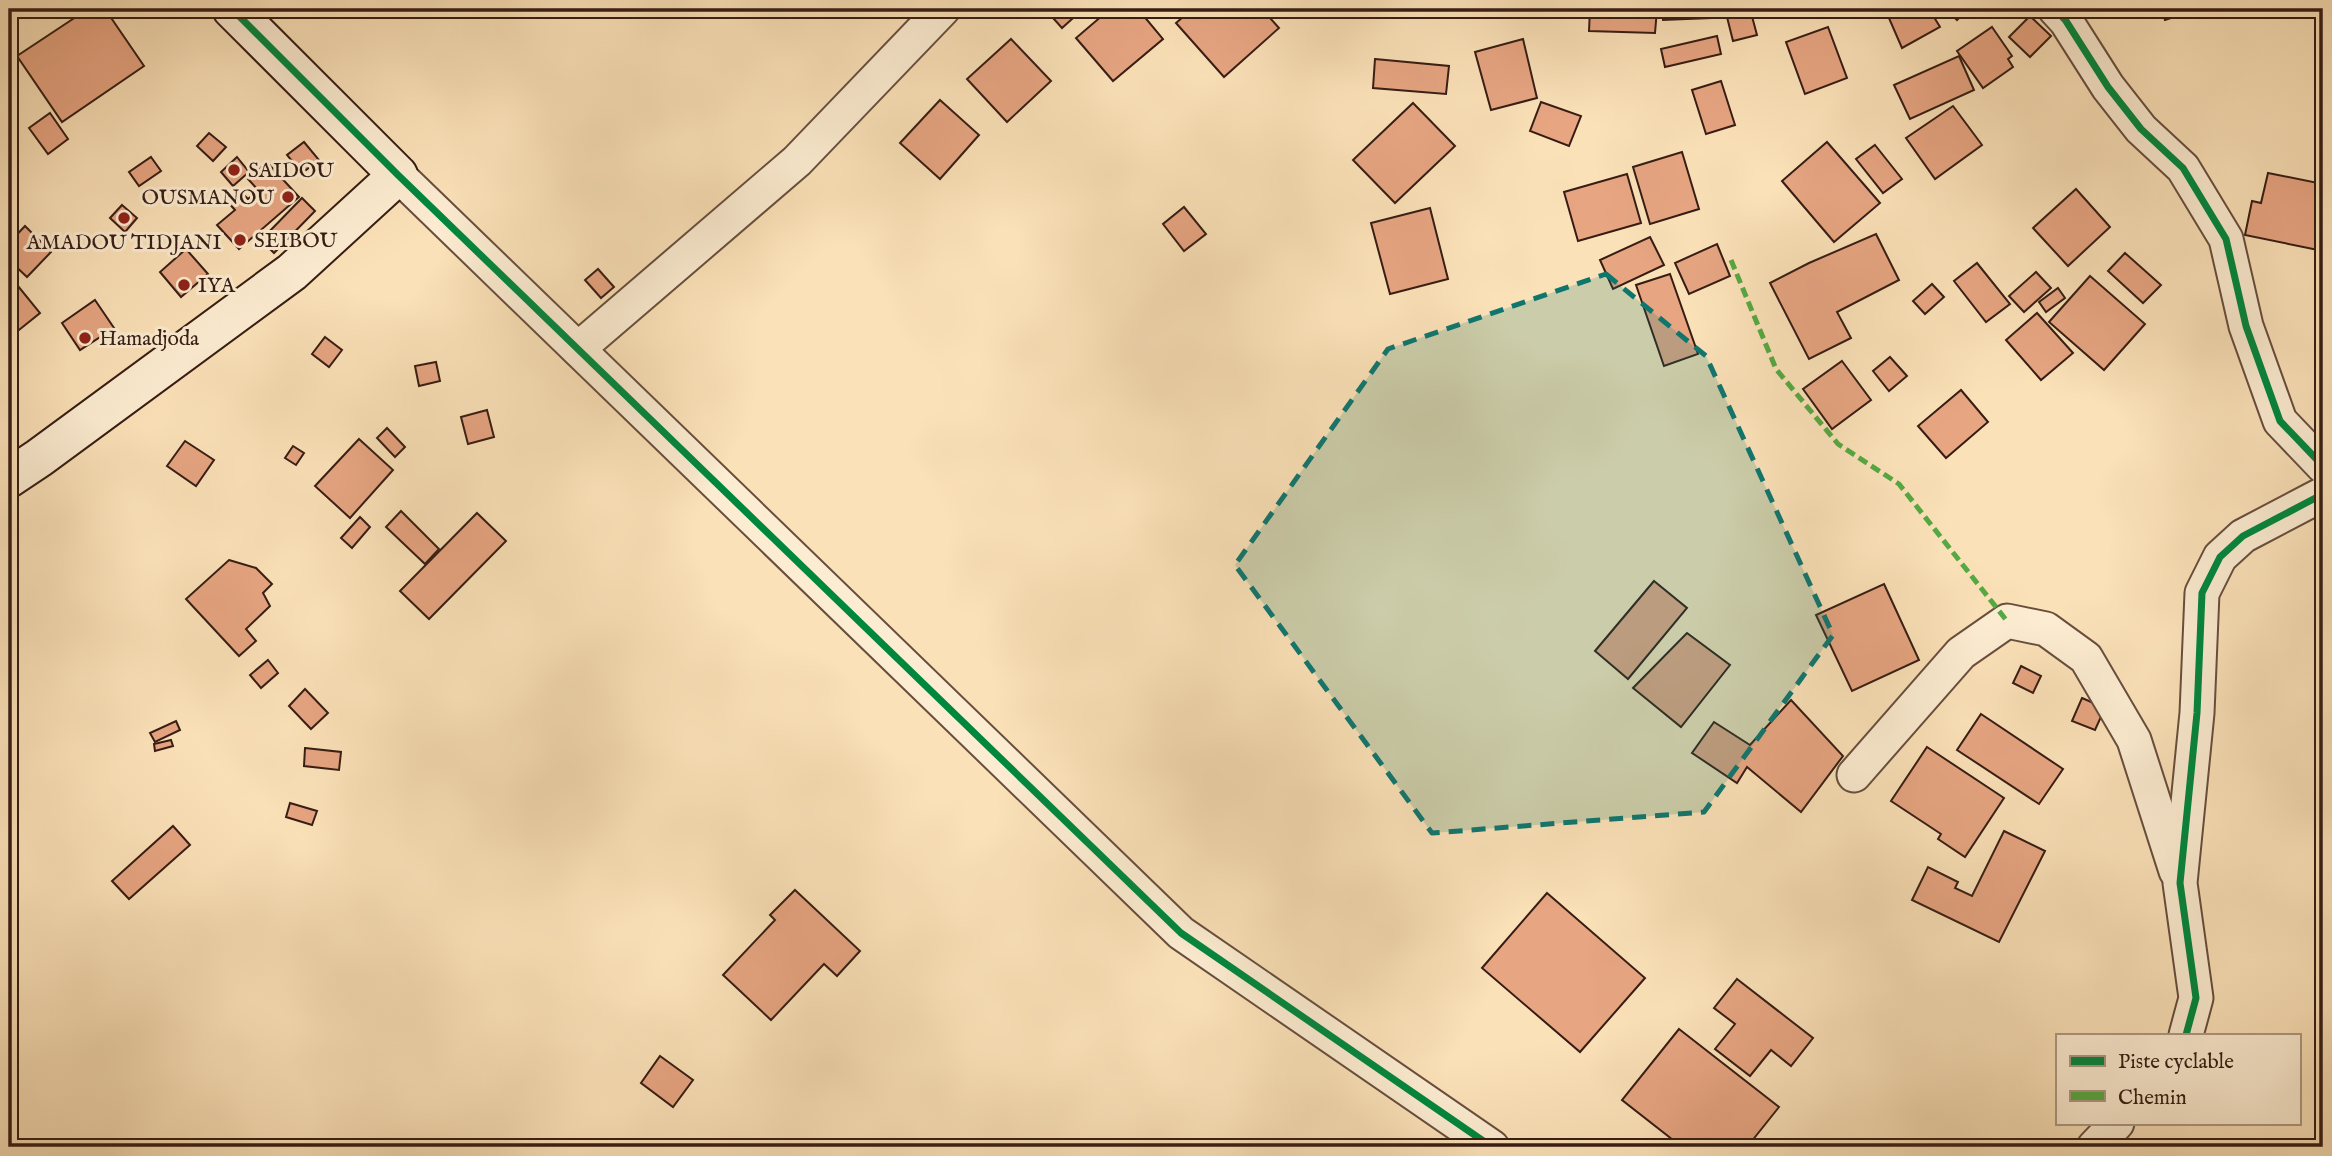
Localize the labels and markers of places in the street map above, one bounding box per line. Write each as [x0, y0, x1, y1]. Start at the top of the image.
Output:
place label: SAIDOU [248, 158, 334, 185]
marker: SAIDOU [226, 162, 242, 178]
place label: OUSMANOU [142, 185, 274, 212]
marker: OUSMANOU [280, 189, 296, 205]
marker: AMADOU TIDJANI [116, 210, 132, 226]
place label: SEIBOU [254, 228, 337, 255]
place label: AMADOU TIDJANI [26, 230, 221, 257]
marker: SEIBOU [232, 232, 248, 248]
place label: IYA [198, 273, 236, 300]
marker: IYA [176, 277, 192, 293]
place label: Hamadjoda [99, 326, 200, 353]
marker: Hamadjoda [77, 330, 93, 346]

